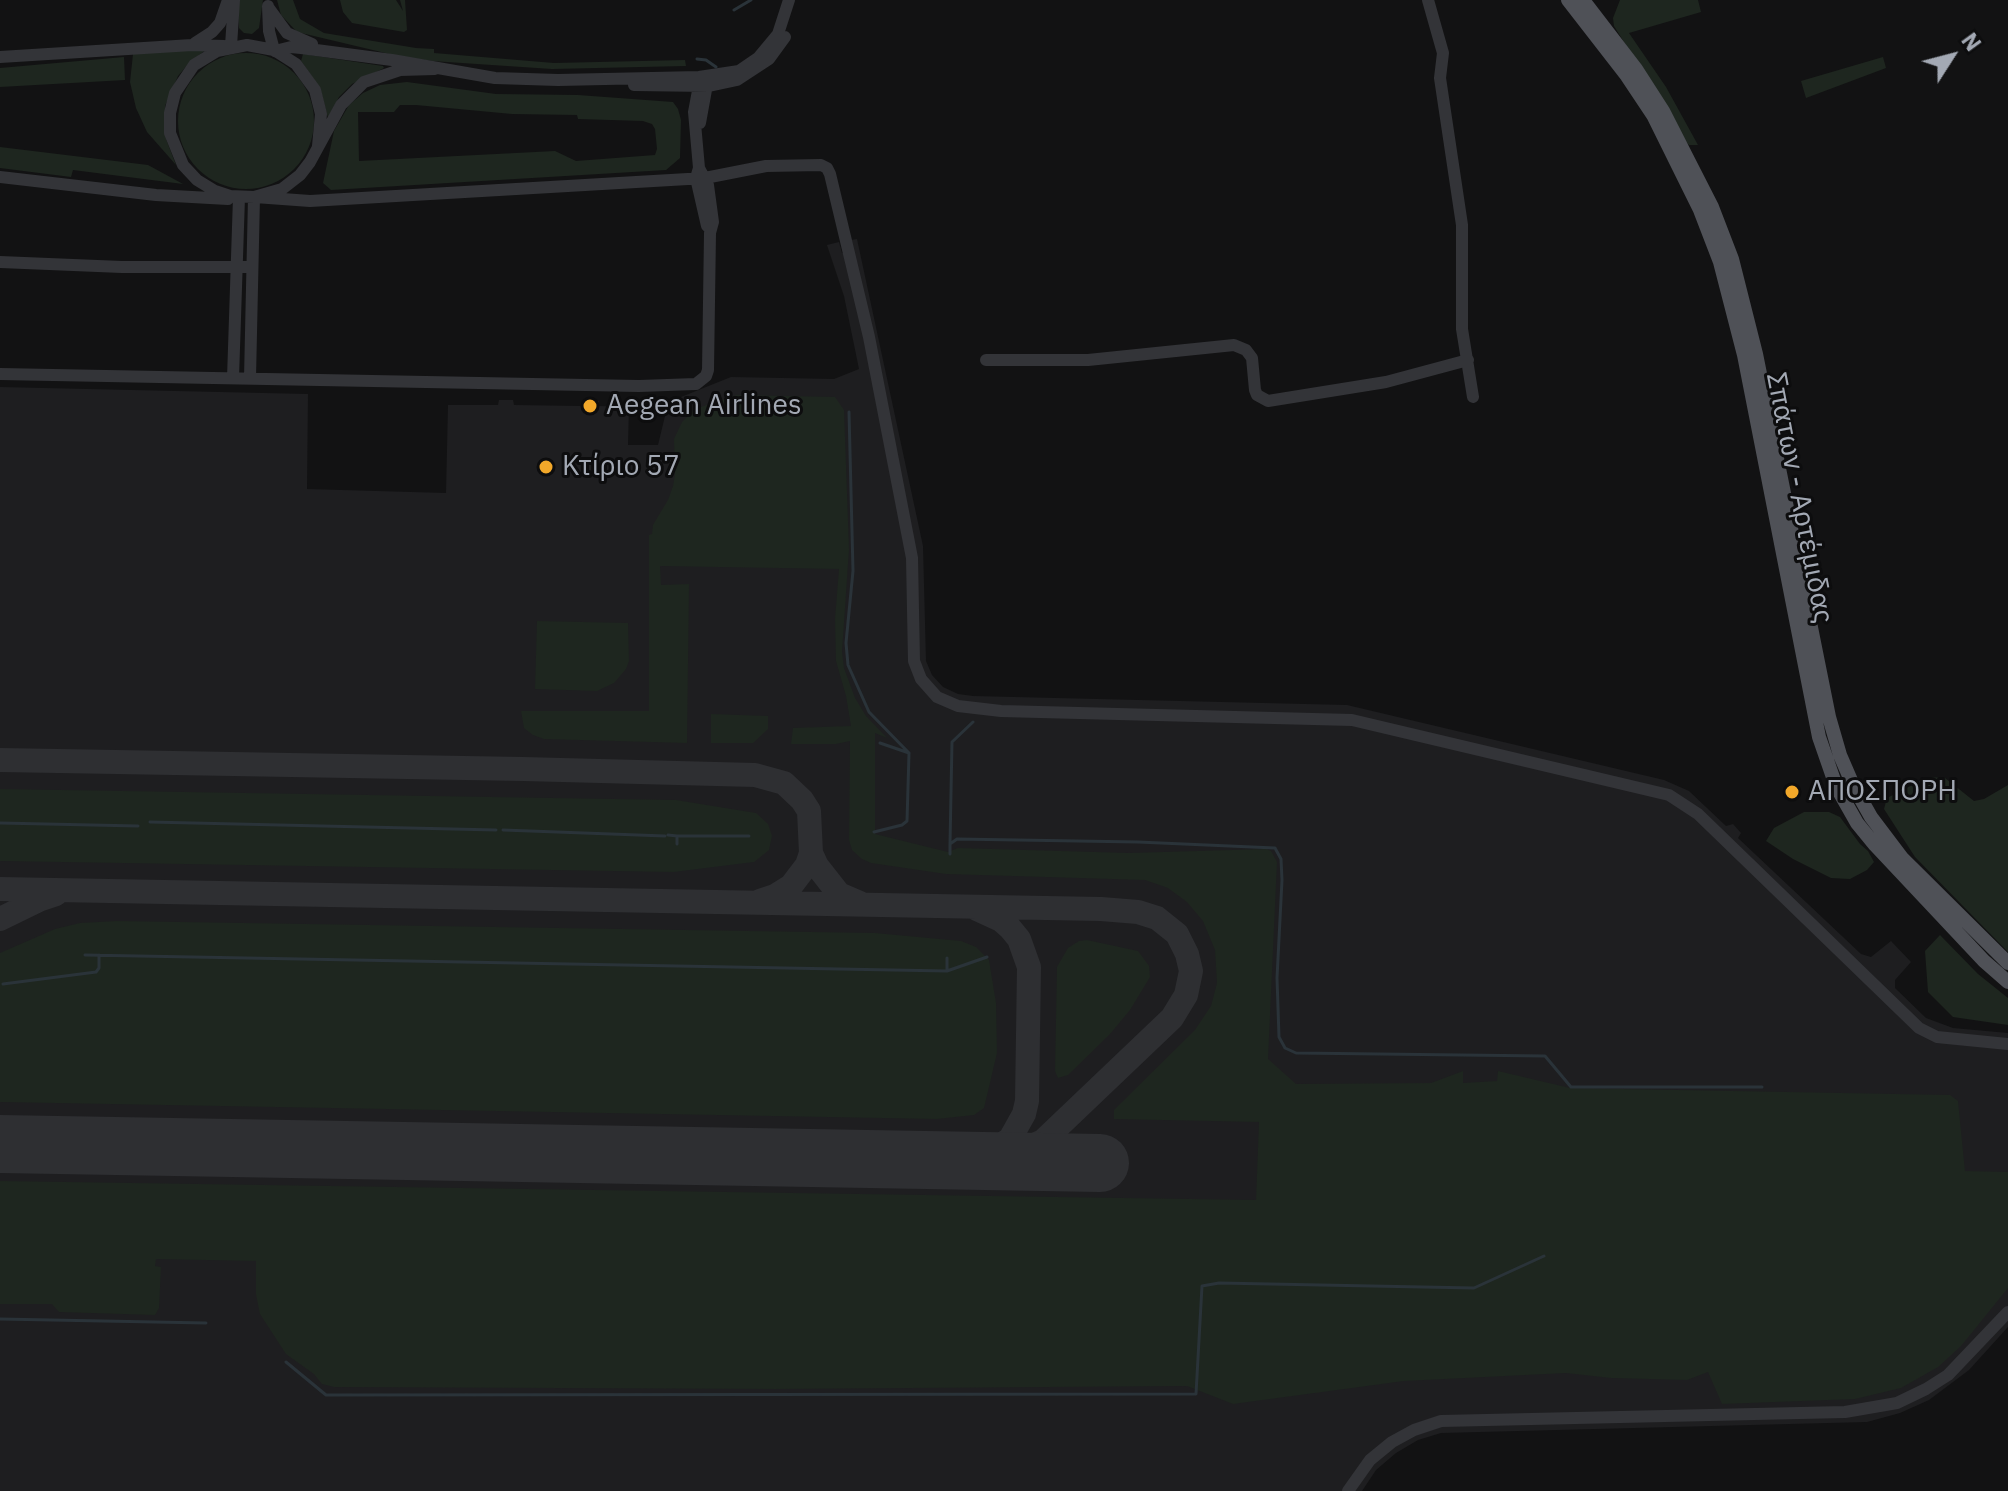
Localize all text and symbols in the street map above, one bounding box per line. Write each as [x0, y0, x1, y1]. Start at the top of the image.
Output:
north arrow [1912, 16, 1992, 96]
text: N [1955, 27, 1988, 57]
street label: Σπάτων - Αρτέμιδας [1758, 370, 1840, 626]
place label: Aegean Airlines [606, 389, 802, 423]
marker: Aegean Airlines [581, 397, 599, 415]
place label: Κτίριο 57 [562, 450, 680, 484]
marker: Κτίριο 57 [537, 458, 555, 476]
place label: ΑΠΟΣΠΟΡΗ [1808, 775, 1957, 809]
marker: ΑΠΟΣΠΟΡΗ [1783, 783, 1801, 801]

